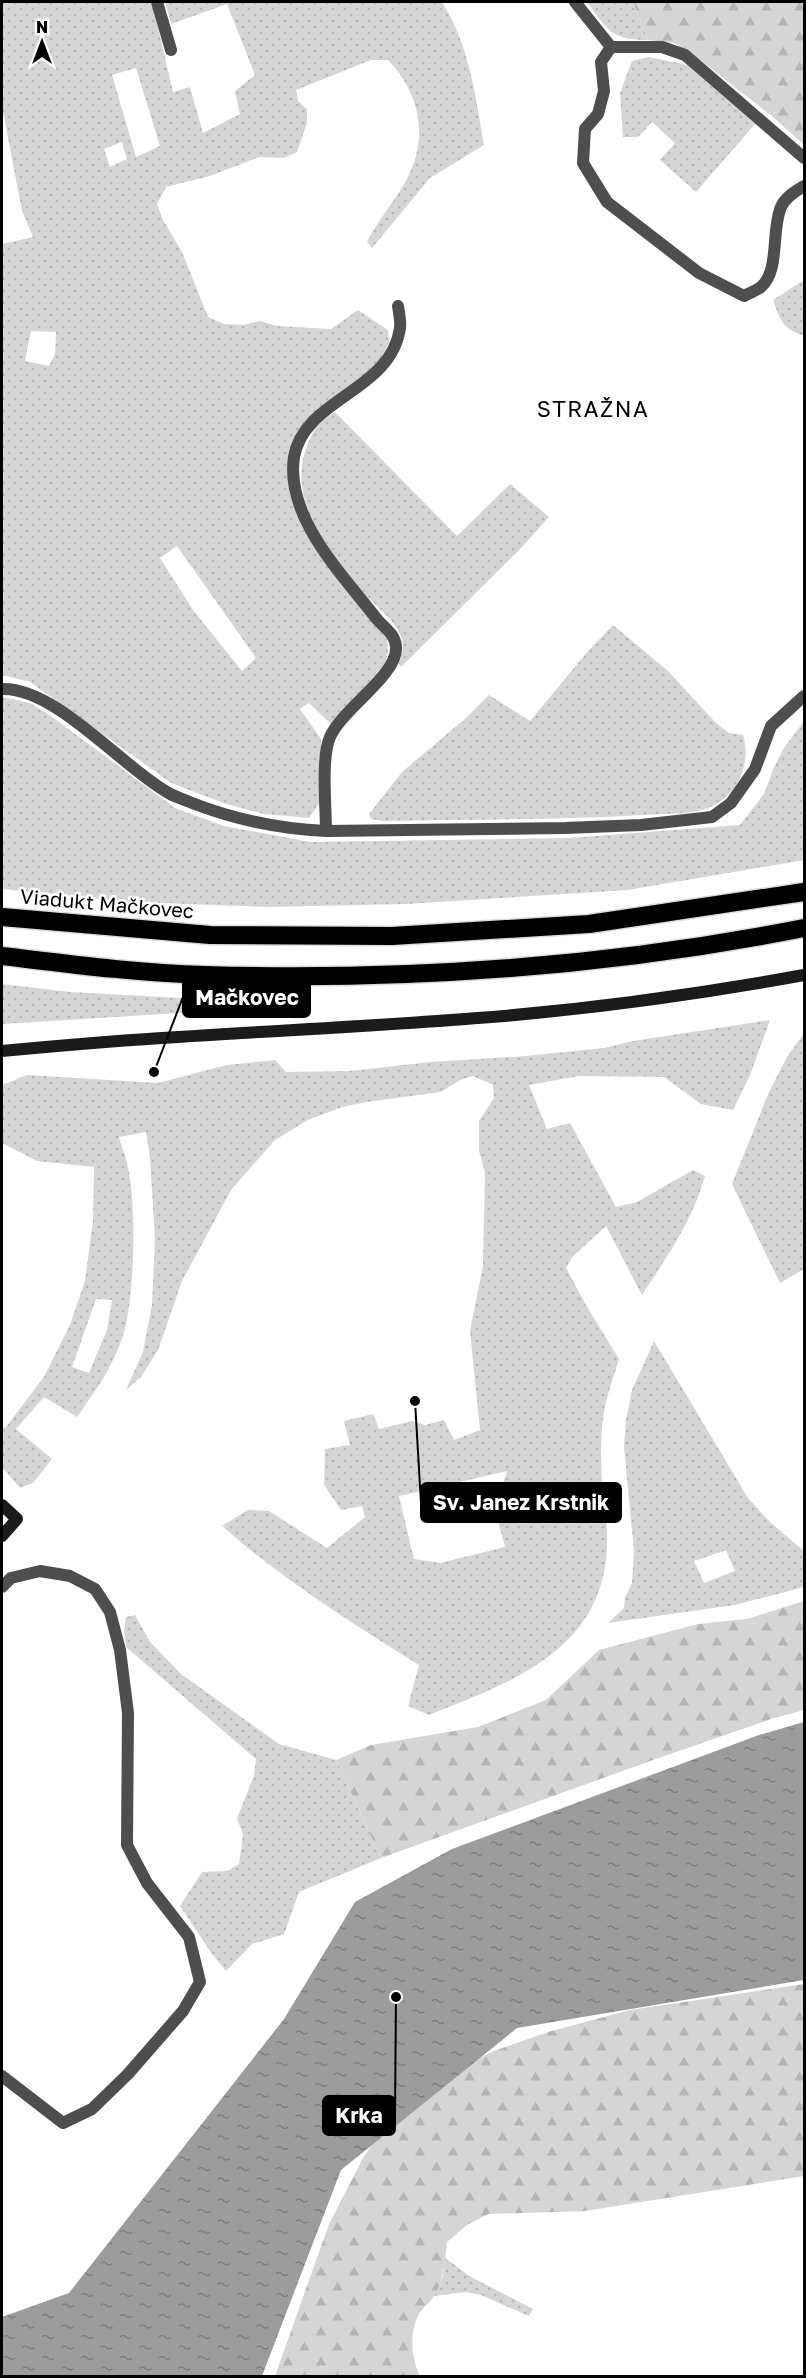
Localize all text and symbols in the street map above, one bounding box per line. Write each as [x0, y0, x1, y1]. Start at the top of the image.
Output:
north arrow [12, 12, 72, 72]
text: N [36, 17, 48, 37]
district label: STRAŽNA [537, 395, 649, 422]
street label: Viadukt Mačkovec [19, 883, 195, 923]
callout: Mačkovec [183, 978, 310, 1017]
text: Mačkovec [195, 984, 299, 1010]
callout: Sv. Janez Krstnik [421, 1483, 621, 1522]
text: Sv. Janez Krstnik [433, 1489, 609, 1515]
callout: Krka [323, 2096, 395, 2135]
text: Krka [335, 2102, 383, 2128]

